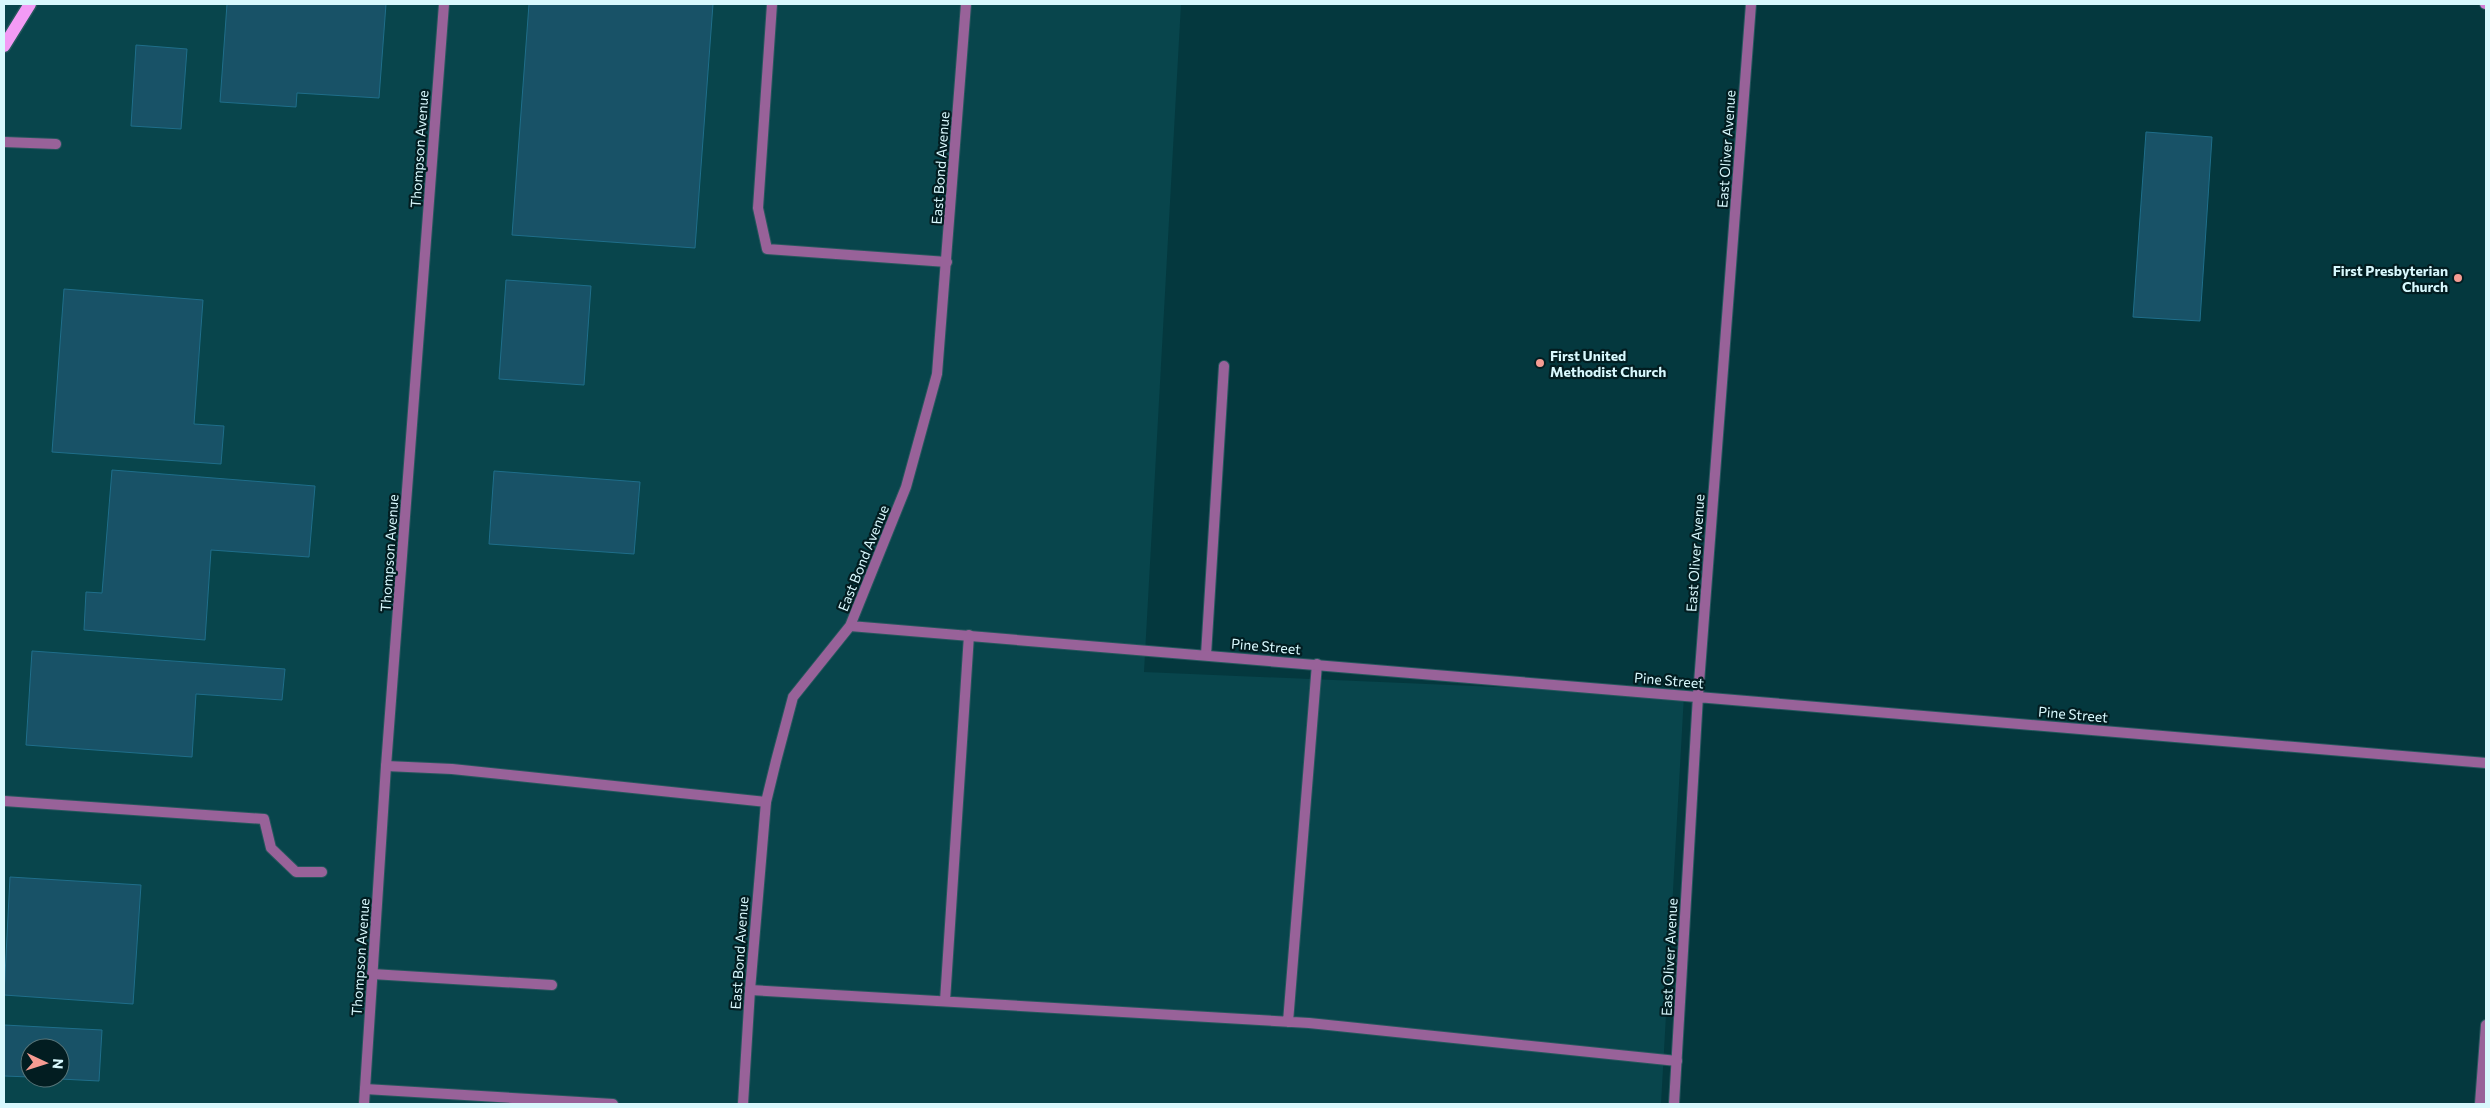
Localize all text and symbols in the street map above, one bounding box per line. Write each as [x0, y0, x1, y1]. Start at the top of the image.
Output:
street label: East Oliver Avenue [1713, 89, 1739, 209]
street label: Thompson Avenue [406, 90, 432, 208]
street label: East Bond Avenue [928, 111, 952, 225]
place label: First Presbyterian Church [2333, 262, 2448, 295]
marker: First Presbyterian Church [2452, 272, 2464, 284]
place label: First United Methodist Church [1550, 347, 1666, 380]
marker: First United Methodist Church [1534, 357, 1546, 369]
street label: East Oliver Avenue [1682, 493, 1708, 613]
street label: Thompson Avenue [376, 494, 402, 612]
street label: East Bond Avenue [834, 502, 892, 614]
street label: Pine Street [1230, 634, 1302, 658]
street label: Pine Street [1633, 668, 1705, 692]
street label: Pine Street [2037, 702, 2109, 726]
street label: East Bond Avenue [727, 896, 751, 1010]
street label: Thompson Avenue [347, 898, 373, 1016]
street label: East Oliver Avenue [1657, 898, 1681, 1016]
north arrow [20, 1038, 70, 1088]
text: N [50, 1058, 67, 1070]

